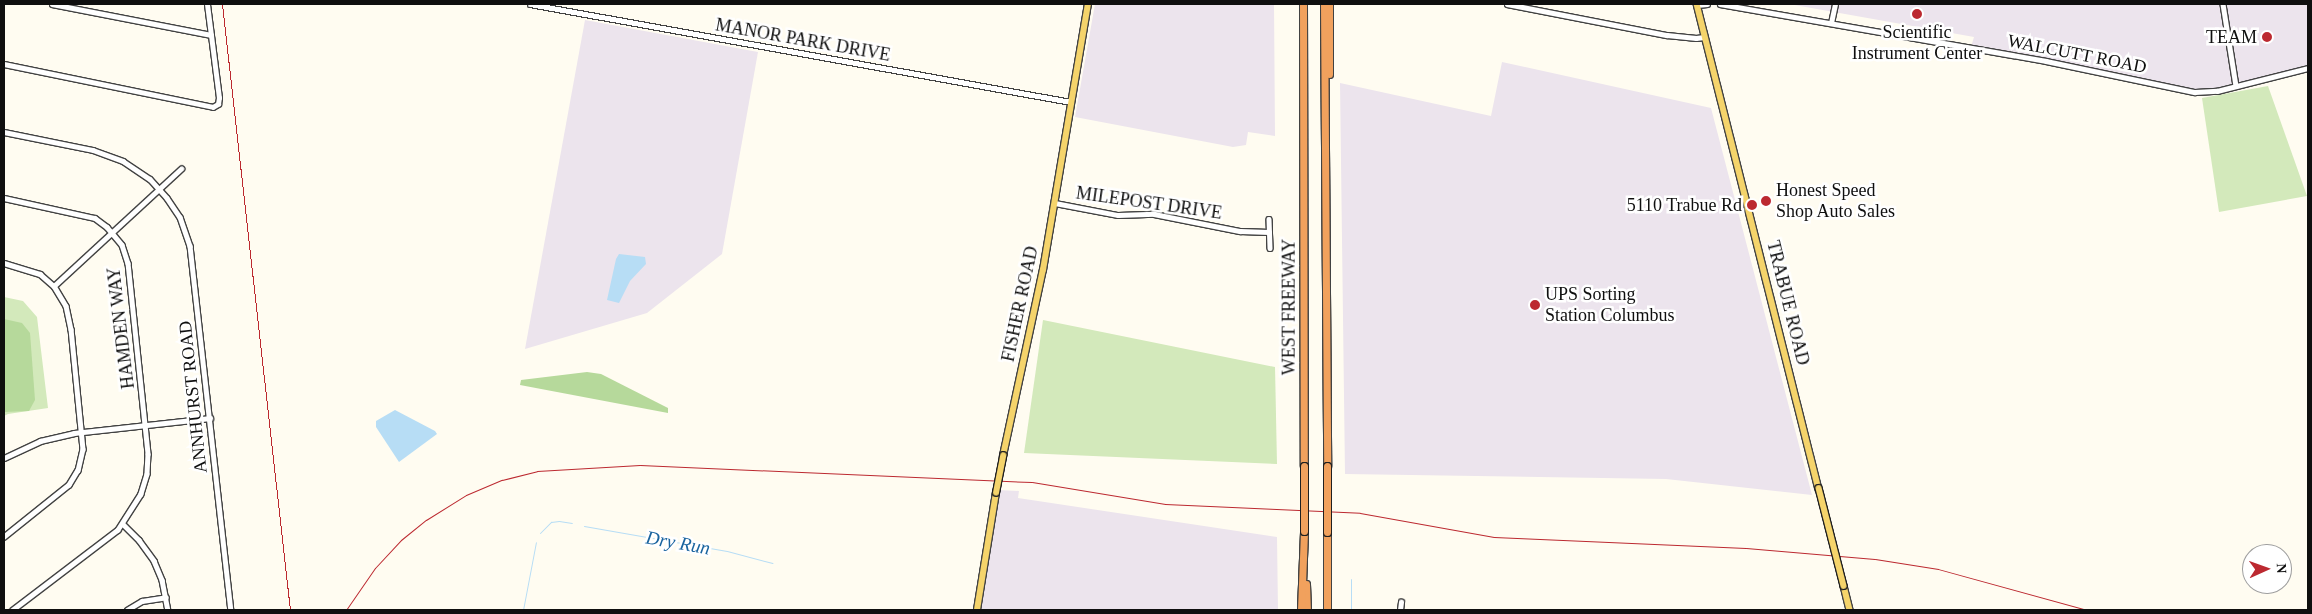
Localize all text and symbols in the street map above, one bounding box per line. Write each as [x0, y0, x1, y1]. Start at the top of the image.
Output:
marker: Scientific Instrument Center [1911, 8, 1923, 20]
street label: MANOR PARK DRIVE [714, 14, 892, 66]
place label: Scientific Instrument Center [1852, 22, 1982, 64]
place label: TEAM [2206, 26, 2257, 48]
street label: WALCUTT ROAD [2005, 30, 2149, 78]
marker: TEAM [2261, 31, 2273, 43]
place label: Honest Speed Shop Auto Sales [1776, 180, 1896, 222]
street label: MILEPOST DRIVE [1074, 182, 1224, 224]
place label: 5110 Trabue Rd [1626, 194, 1742, 216]
marker: Honest Speed Shop Auto Sales [1760, 195, 1772, 207]
marker: 5110 Trabue Rd [1746, 199, 1758, 211]
street label: WEST FREEWAY [1278, 239, 1300, 375]
street label: TRABUE ROAD [1762, 239, 1814, 367]
street label: FISHER ROAD [997, 244, 1043, 364]
street label: HAMDEN WAY [103, 266, 139, 390]
place label: UPS Sorting Station Columbus [1545, 284, 1675, 326]
marker: UPS Sorting Station Columbus [1529, 299, 1541, 311]
street label: ANNHURST ROAD [174, 320, 212, 474]
water label: Dry Run [644, 526, 712, 560]
north arrow [2242, 544, 2292, 594]
text: N [2274, 563, 2289, 574]

